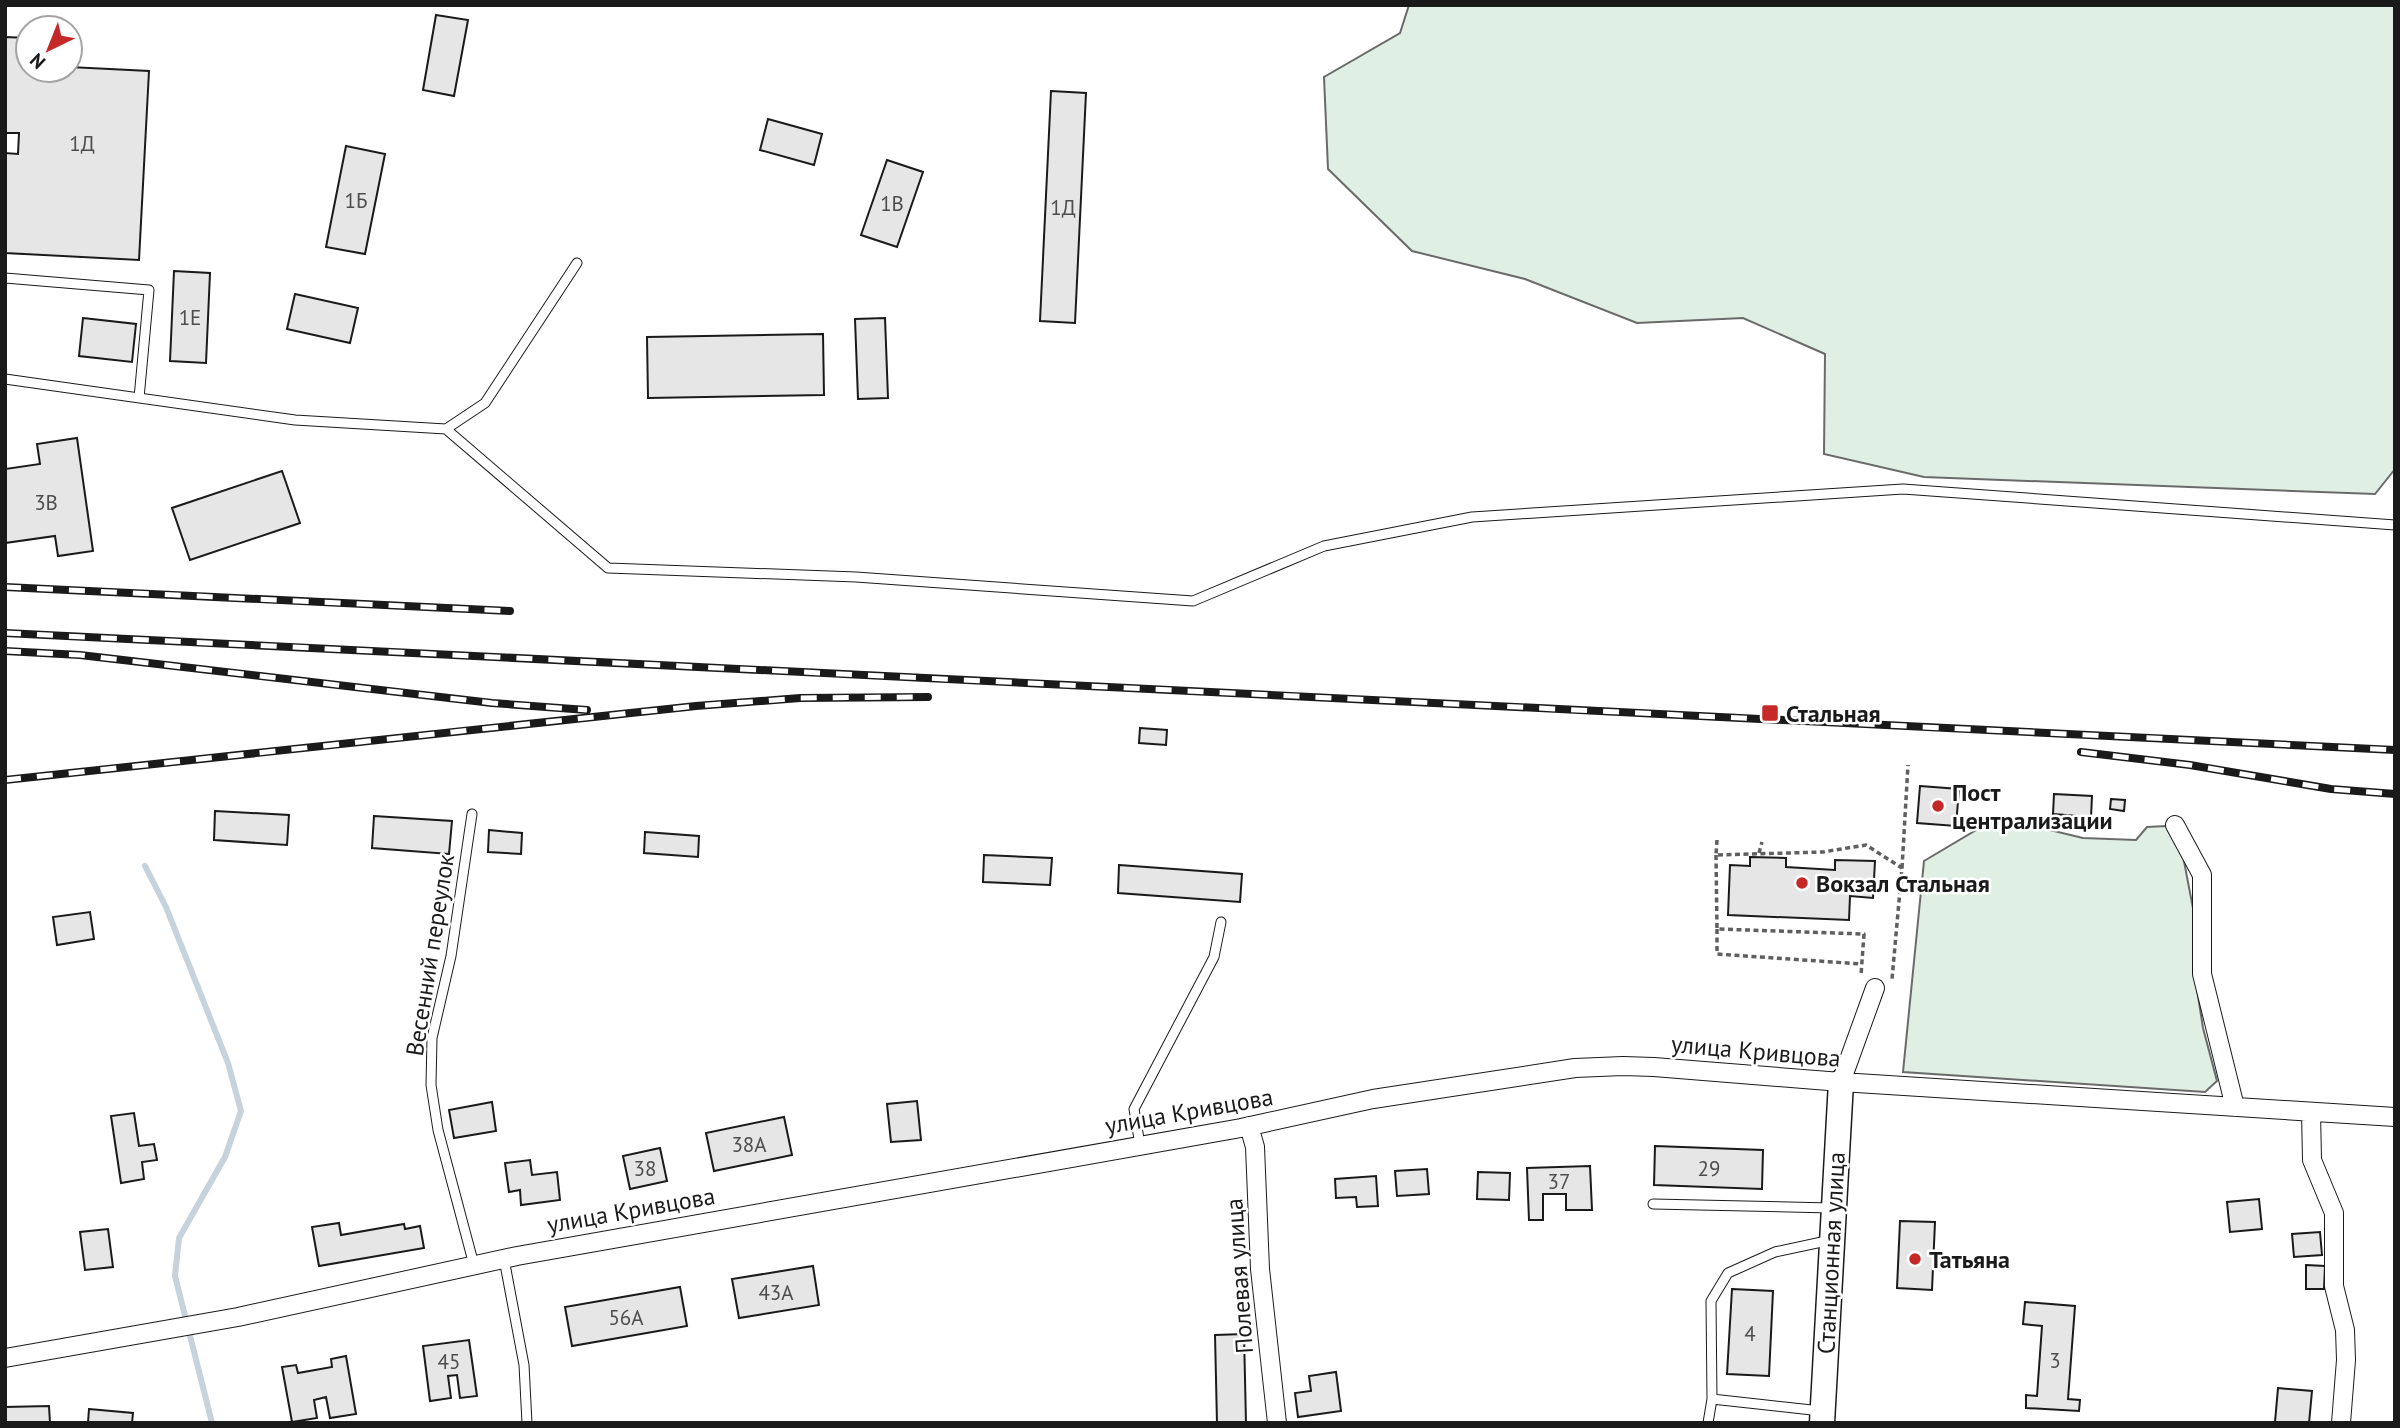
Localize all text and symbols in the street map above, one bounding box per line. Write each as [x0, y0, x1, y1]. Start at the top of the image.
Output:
north arrow [14, 14, 84, 84]
text: N [25, 48, 50, 74]
house number: 1Д [69, 130, 95, 157]
house number: 1Б [345, 187, 368, 214]
house number: 1В [880, 190, 904, 217]
house number: 1Д [1050, 194, 1076, 221]
house number: 1Е [179, 304, 201, 331]
house number: 3В [34, 489, 58, 516]
place label: Стальная [1786, 698, 1881, 729]
marker: Стальная [1760, 703, 1780, 723]
place label: Пост централизации [1952, 777, 2113, 836]
marker: Пост централизации [1930, 798, 1946, 814]
street label: Весенний переулок [399, 851, 461, 1058]
place label: Вокзал Стальная [1816, 868, 1990, 899]
marker: Вокзал Стальная [1794, 875, 1810, 891]
street label: улица Кривцова [1670, 1028, 1842, 1074]
street label: улица Кривцова [1103, 1081, 1275, 1141]
house number: 38А [731, 1131, 767, 1158]
street label: Станционная улица [1810, 1151, 1852, 1355]
house number: 38 [634, 1155, 656, 1182]
house number: 29 [1698, 1155, 1720, 1182]
house number: 37 [1548, 1168, 1570, 1195]
street label: улица Кривцова [545, 1180, 717, 1240]
street label: Полевая улица [1218, 1197, 1260, 1355]
place label: Татьяна [1929, 1244, 2010, 1275]
marker: Татьяна [1907, 1251, 1923, 1267]
house number: 43А [758, 1279, 794, 1306]
house number: 56А [608, 1304, 644, 1331]
house number: 4 [1744, 1320, 1756, 1347]
house number: 3 [2049, 1347, 2061, 1374]
house number: 45 [438, 1348, 460, 1375]

